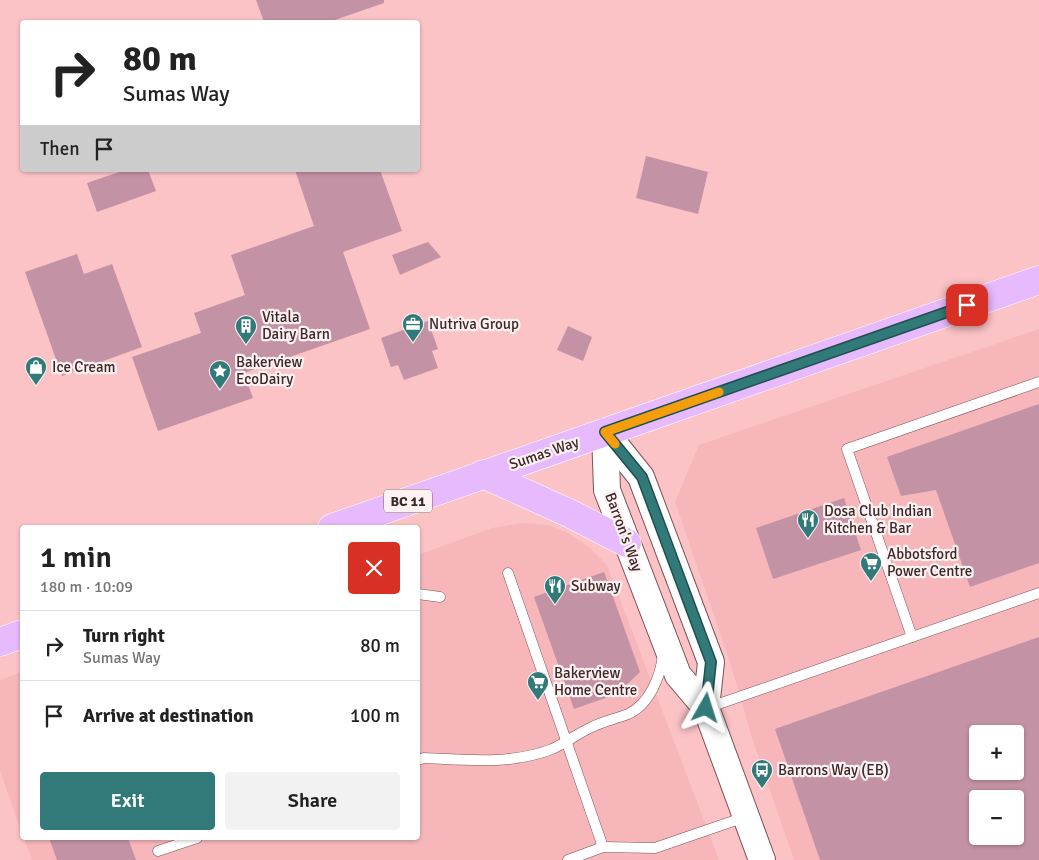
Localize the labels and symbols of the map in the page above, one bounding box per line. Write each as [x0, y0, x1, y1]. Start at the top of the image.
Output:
pin [946, 284, 988, 326]
place label: Vitala Dairy Barn [262, 308, 330, 343]
office icon: Nutriva Group [401, 312, 425, 343]
building icon: Vitala Dairy Barn [234, 314, 258, 345]
place label: Nutriva Group [429, 315, 519, 333]
place label: Bakerview EcoDairy [236, 353, 302, 388]
shop icon: Ice Cream [24, 355, 48, 386]
place label: Ice Cream [52, 358, 116, 376]
place icon: Bakerview EcoDairy [208, 359, 232, 390]
street label: Sumas Way [507, 433, 581, 473]
road number: BC 11 [384, 490, 432, 512]
street label: Barron's Way [601, 490, 647, 574]
place label: Dosa Club Indian Kitchen & Bar [824, 502, 932, 537]
restaurant icon: Dosa Club Indian Kitchen & Bar [796, 508, 820, 539]
place label: Abbotsford Power Centre [887, 545, 972, 580]
supermarket icon: Abbotsford Power Centre [859, 551, 883, 582]
restaurant icon: Subway [543, 574, 567, 605]
place label: Subway [571, 577, 621, 595]
place label: Bakerview Home Centre [554, 664, 637, 699]
supermarket icon: Bakerview Home Centre [526, 670, 550, 701]
position arrow [679, 681, 731, 733]
bus stop icon: Barrons Way (EB) [750, 758, 774, 789]
place label: Barrons Way (EB) [778, 761, 889, 779]

